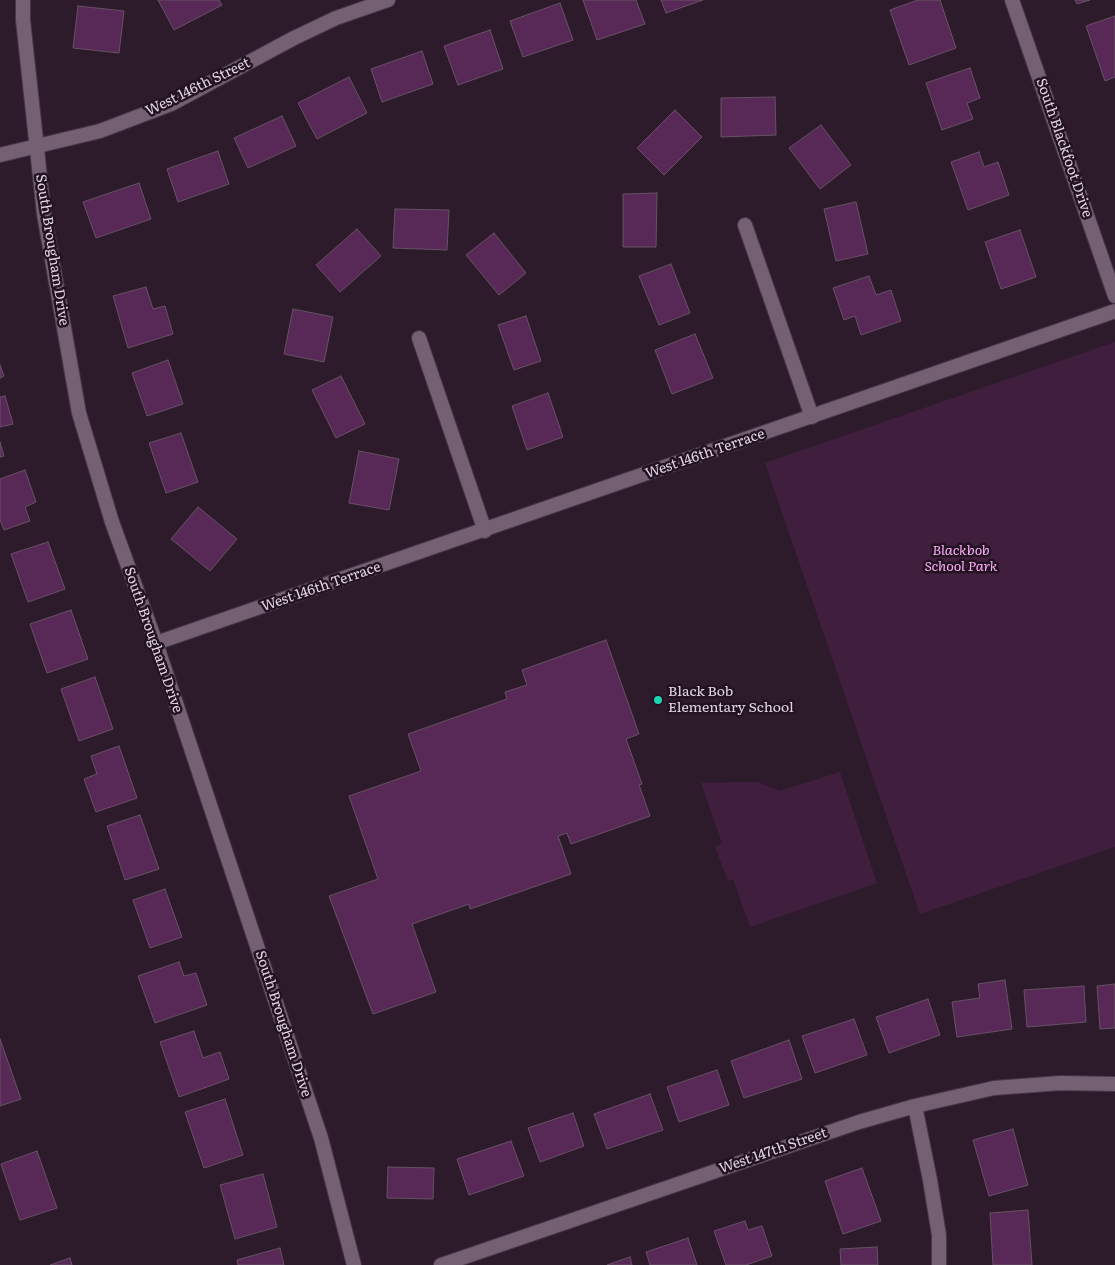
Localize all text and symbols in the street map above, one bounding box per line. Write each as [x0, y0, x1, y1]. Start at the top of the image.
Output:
street label: West 146th Street [143, 54, 253, 120]
street label: South Blackfoot Drive [1032, 76, 1096, 220]
street label: South Brougham Drive [32, 173, 72, 327]
street label: West 146th Terrace [643, 426, 767, 482]
park label: Blackbob School Park [925, 543, 997, 576]
street label: West 146th Terrace [259, 559, 383, 615]
street label: South Brougham Drive [120, 565, 186, 715]
place label: Black Bob Elementary School [668, 684, 794, 716]
marker: Black Bob Elementary School [652, 694, 664, 706]
street label: South Brougham Drive [251, 949, 315, 1099]
street label: West 147th Street [717, 1125, 829, 1177]

